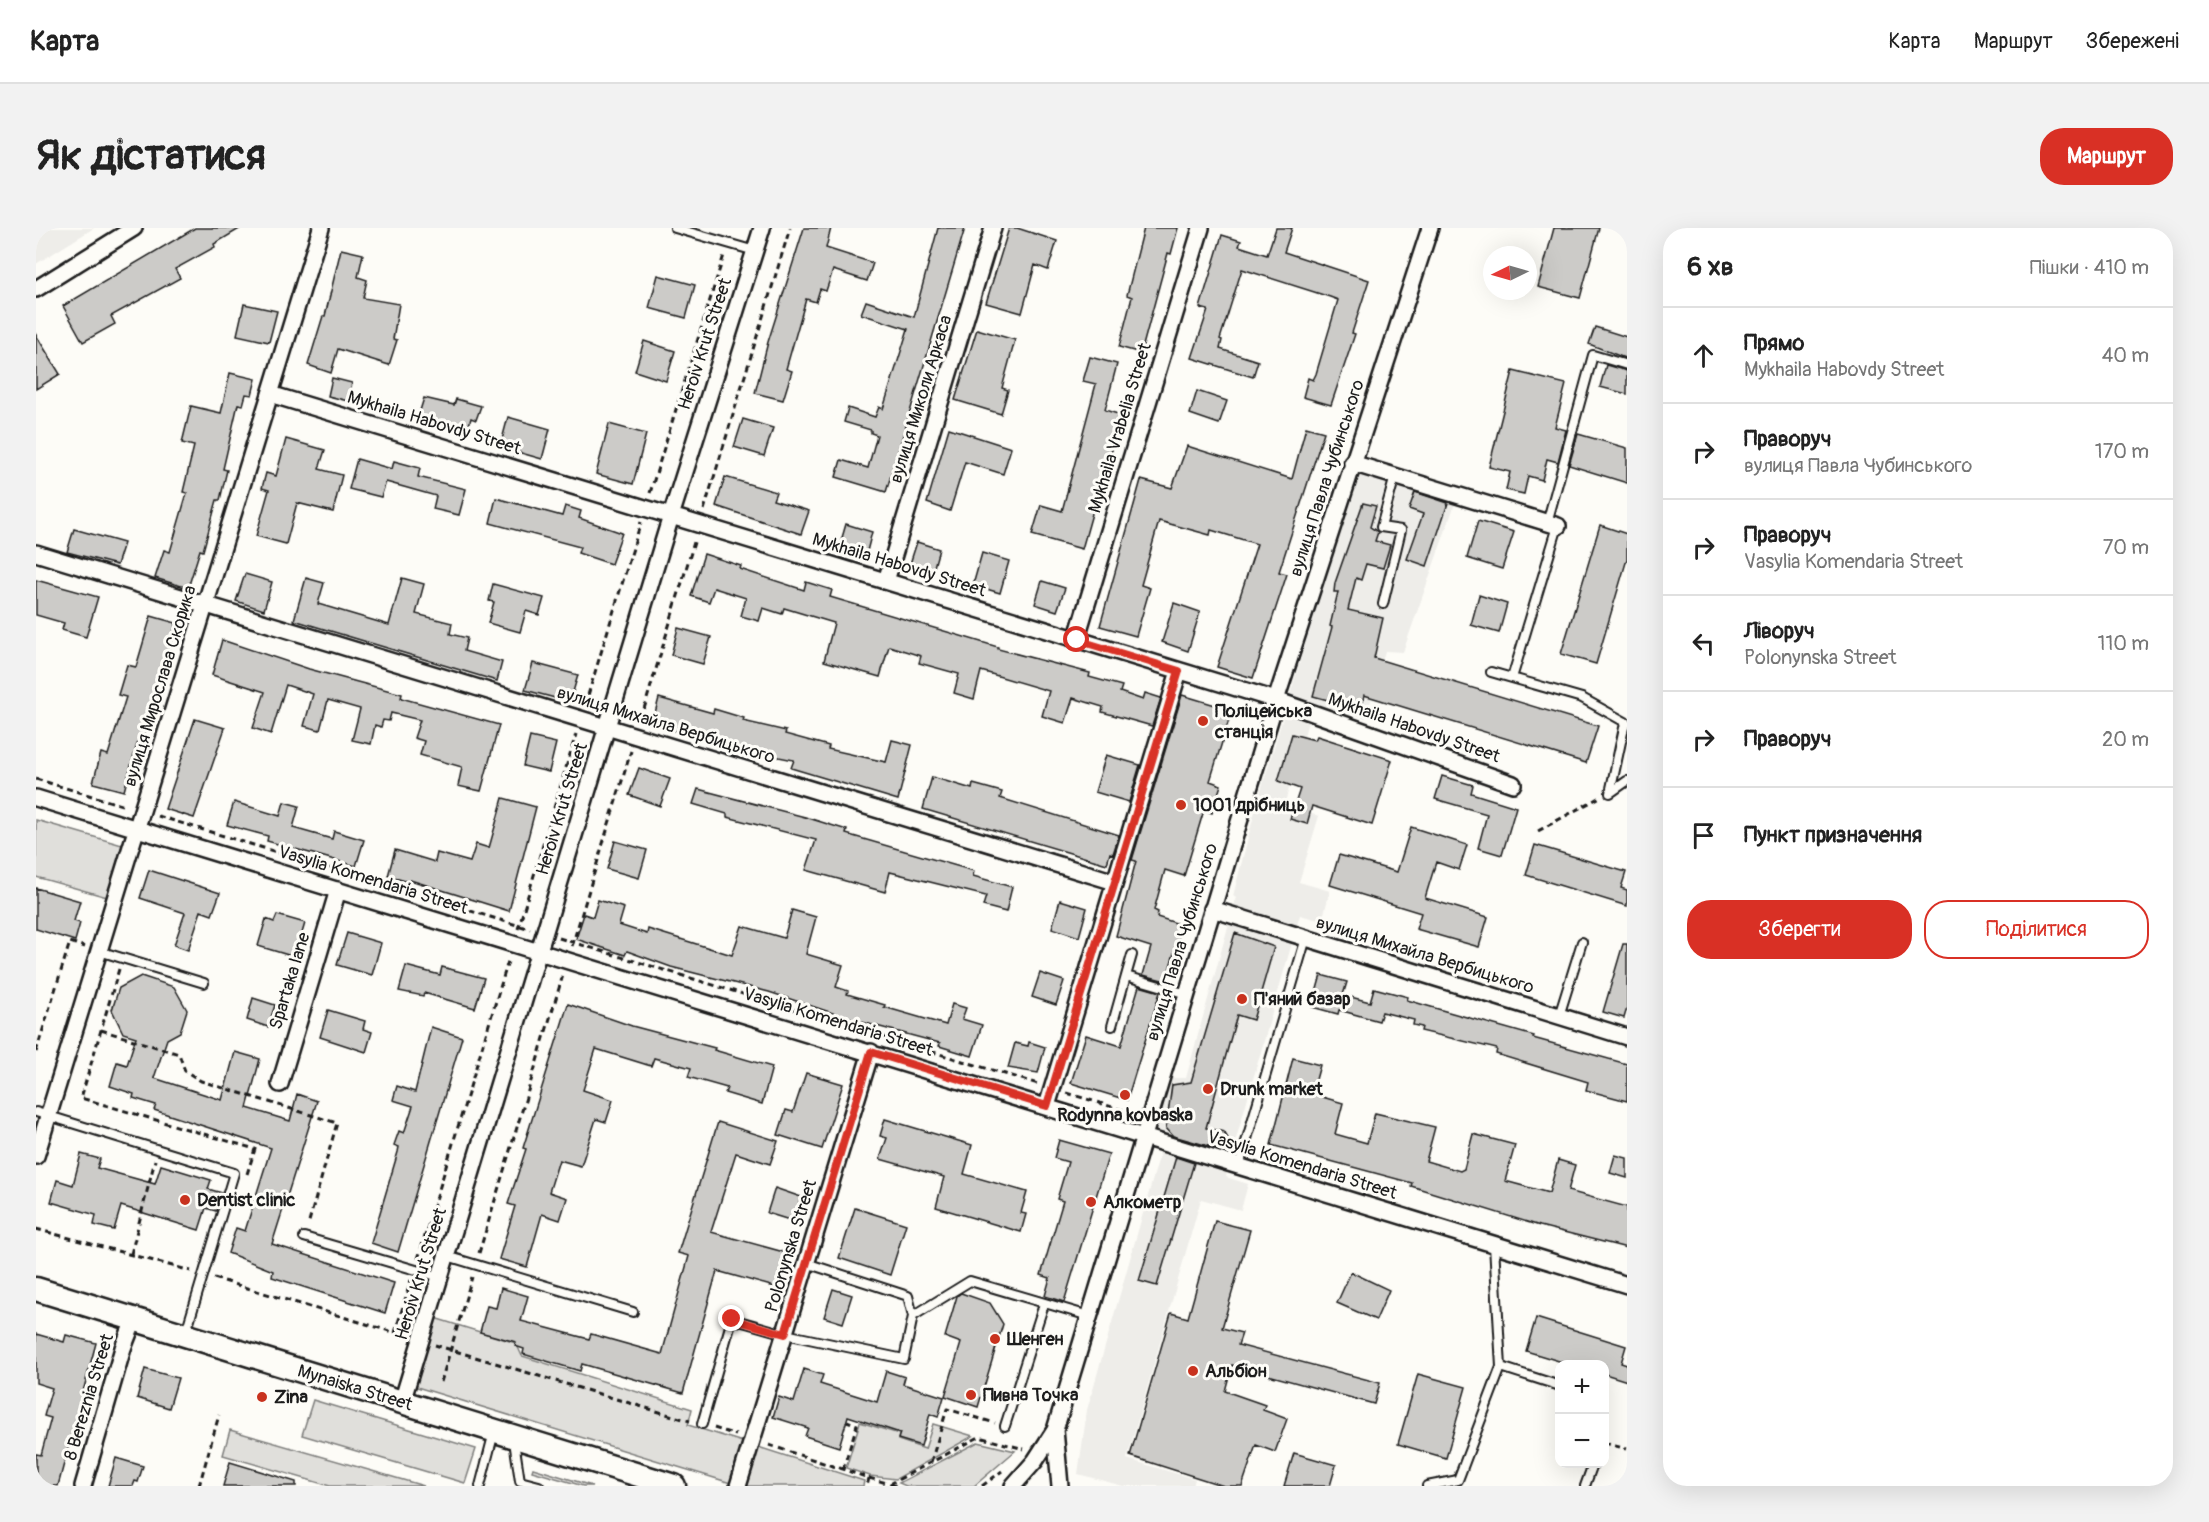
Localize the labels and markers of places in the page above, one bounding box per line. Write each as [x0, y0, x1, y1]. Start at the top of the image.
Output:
place label: Поліцейська станція [1214, 700, 1313, 744]
marker: Поліцейська станція [1196, 714, 1210, 728]
place label: 1001 дрібниць [1193, 794, 1305, 817]
marker: 1001 дрібниць [1174, 798, 1188, 812]
place label: П'яний базар [1254, 988, 1351, 1011]
marker: П'яний базар [1235, 992, 1249, 1006]
place label: Drunk market [1220, 1078, 1324, 1101]
marker: Drunk market [1201, 1082, 1215, 1096]
marker: Rodynna kovbaska [1118, 1088, 1132, 1102]
place label: Rodynna kovbaska [1057, 1104, 1193, 1127]
place label: Dentist clinic [197, 1189, 295, 1212]
place label: Алкометр [1103, 1191, 1182, 1214]
marker: Dentist clinic [178, 1193, 192, 1207]
marker: Алкометр [1084, 1195, 1098, 1209]
place label: Шенген [1006, 1328, 1064, 1351]
marker: Шенген [988, 1332, 1002, 1346]
place label: Альбіон [1205, 1360, 1267, 1383]
marker: Альбіон [1186, 1364, 1200, 1378]
place label: Пивна Точка [983, 1384, 1079, 1407]
place label: Zina [274, 1386, 308, 1409]
marker: Пивна Точка [964, 1388, 978, 1402]
marker: Zina [255, 1390, 269, 1404]

